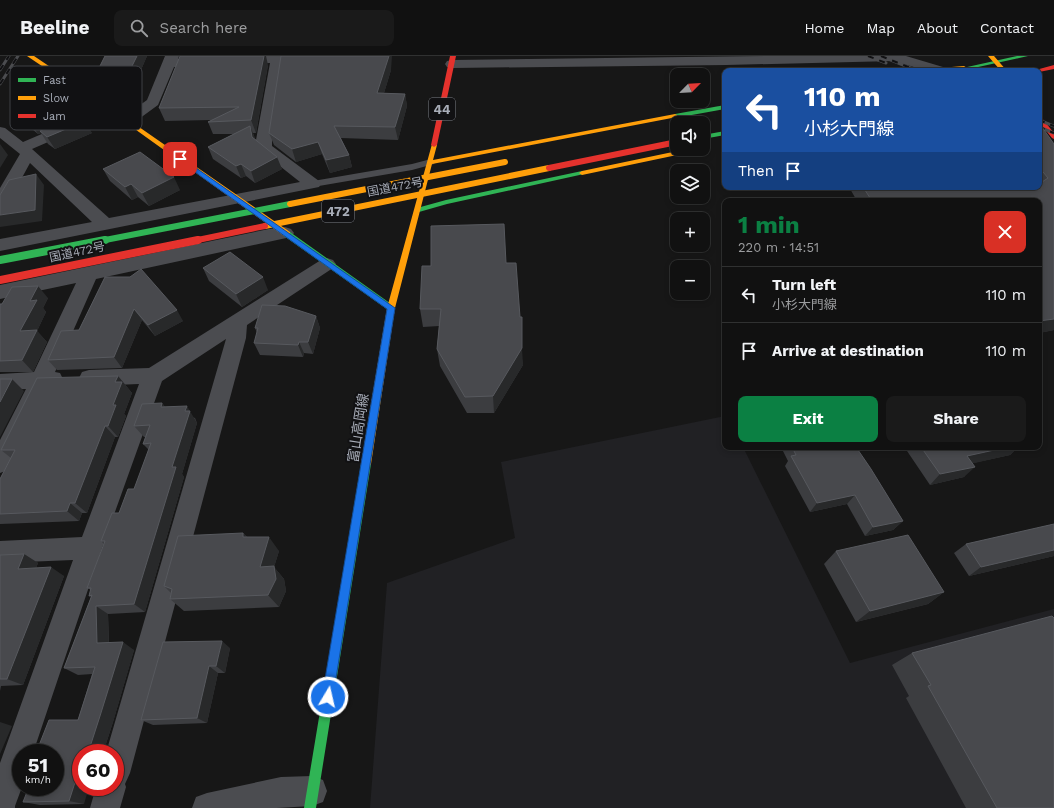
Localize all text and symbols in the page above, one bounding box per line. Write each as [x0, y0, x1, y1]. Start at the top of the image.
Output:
search box [114, 10, 394, 46]
text: Beeline [20, 16, 90, 39]
icon: search [128, 17, 150, 39]
text: Search here [160, 19, 247, 37]
text: Home [804, 20, 844, 36]
text: Map [866, 20, 895, 36]
text: About [917, 20, 958, 36]
text: Contact [980, 20, 1034, 36]
legend [10, 66, 142, 130]
north arrow [670, 68, 710, 108]
map controls [670, 68, 710, 300]
text: Fast [43, 74, 66, 87]
text: 110 m [804, 80, 881, 113]
icon: left [738, 84, 790, 136]
text: Slow [43, 92, 69, 105]
road number: 44 [429, 98, 455, 120]
text: Jam [43, 110, 66, 123]
button: sound [670, 116, 710, 156]
text: 小杉大門線 [804, 118, 894, 139]
pin [163, 142, 197, 176]
icon: arrive [169, 148, 191, 170]
icon: arrive [782, 160, 804, 182]
text: Then [738, 162, 774, 180]
button: layers [670, 164, 710, 204]
street label: 国道472号 [366, 175, 424, 199]
road number: 472 [322, 200, 354, 222]
text: 1 min [738, 211, 800, 239]
button: close [984, 211, 1026, 253]
button: + [670, 212, 710, 252]
street label: 国道472号 [48, 239, 106, 265]
text: 220 m · 14:51 [738, 240, 819, 255]
button: − [670, 260, 710, 300]
text: Turn left [772, 276, 836, 294]
icon: left [738, 284, 760, 306]
text: 110 m [986, 286, 1026, 304]
text: 小杉大門線 [772, 297, 837, 312]
icon: arrive [738, 340, 760, 362]
text: Arrive at destination [772, 342, 924, 360]
text: 110 m [986, 342, 1026, 360]
street label: 富山高岡線 [345, 392, 371, 464]
button: Exit [738, 396, 878, 442]
button: Share [886, 396, 1026, 442]
position arrow [307, 676, 349, 718]
speed limit sign: 60 [72, 744, 124, 796]
text: 51 [28, 753, 48, 777]
text: km/h [25, 774, 51, 785]

